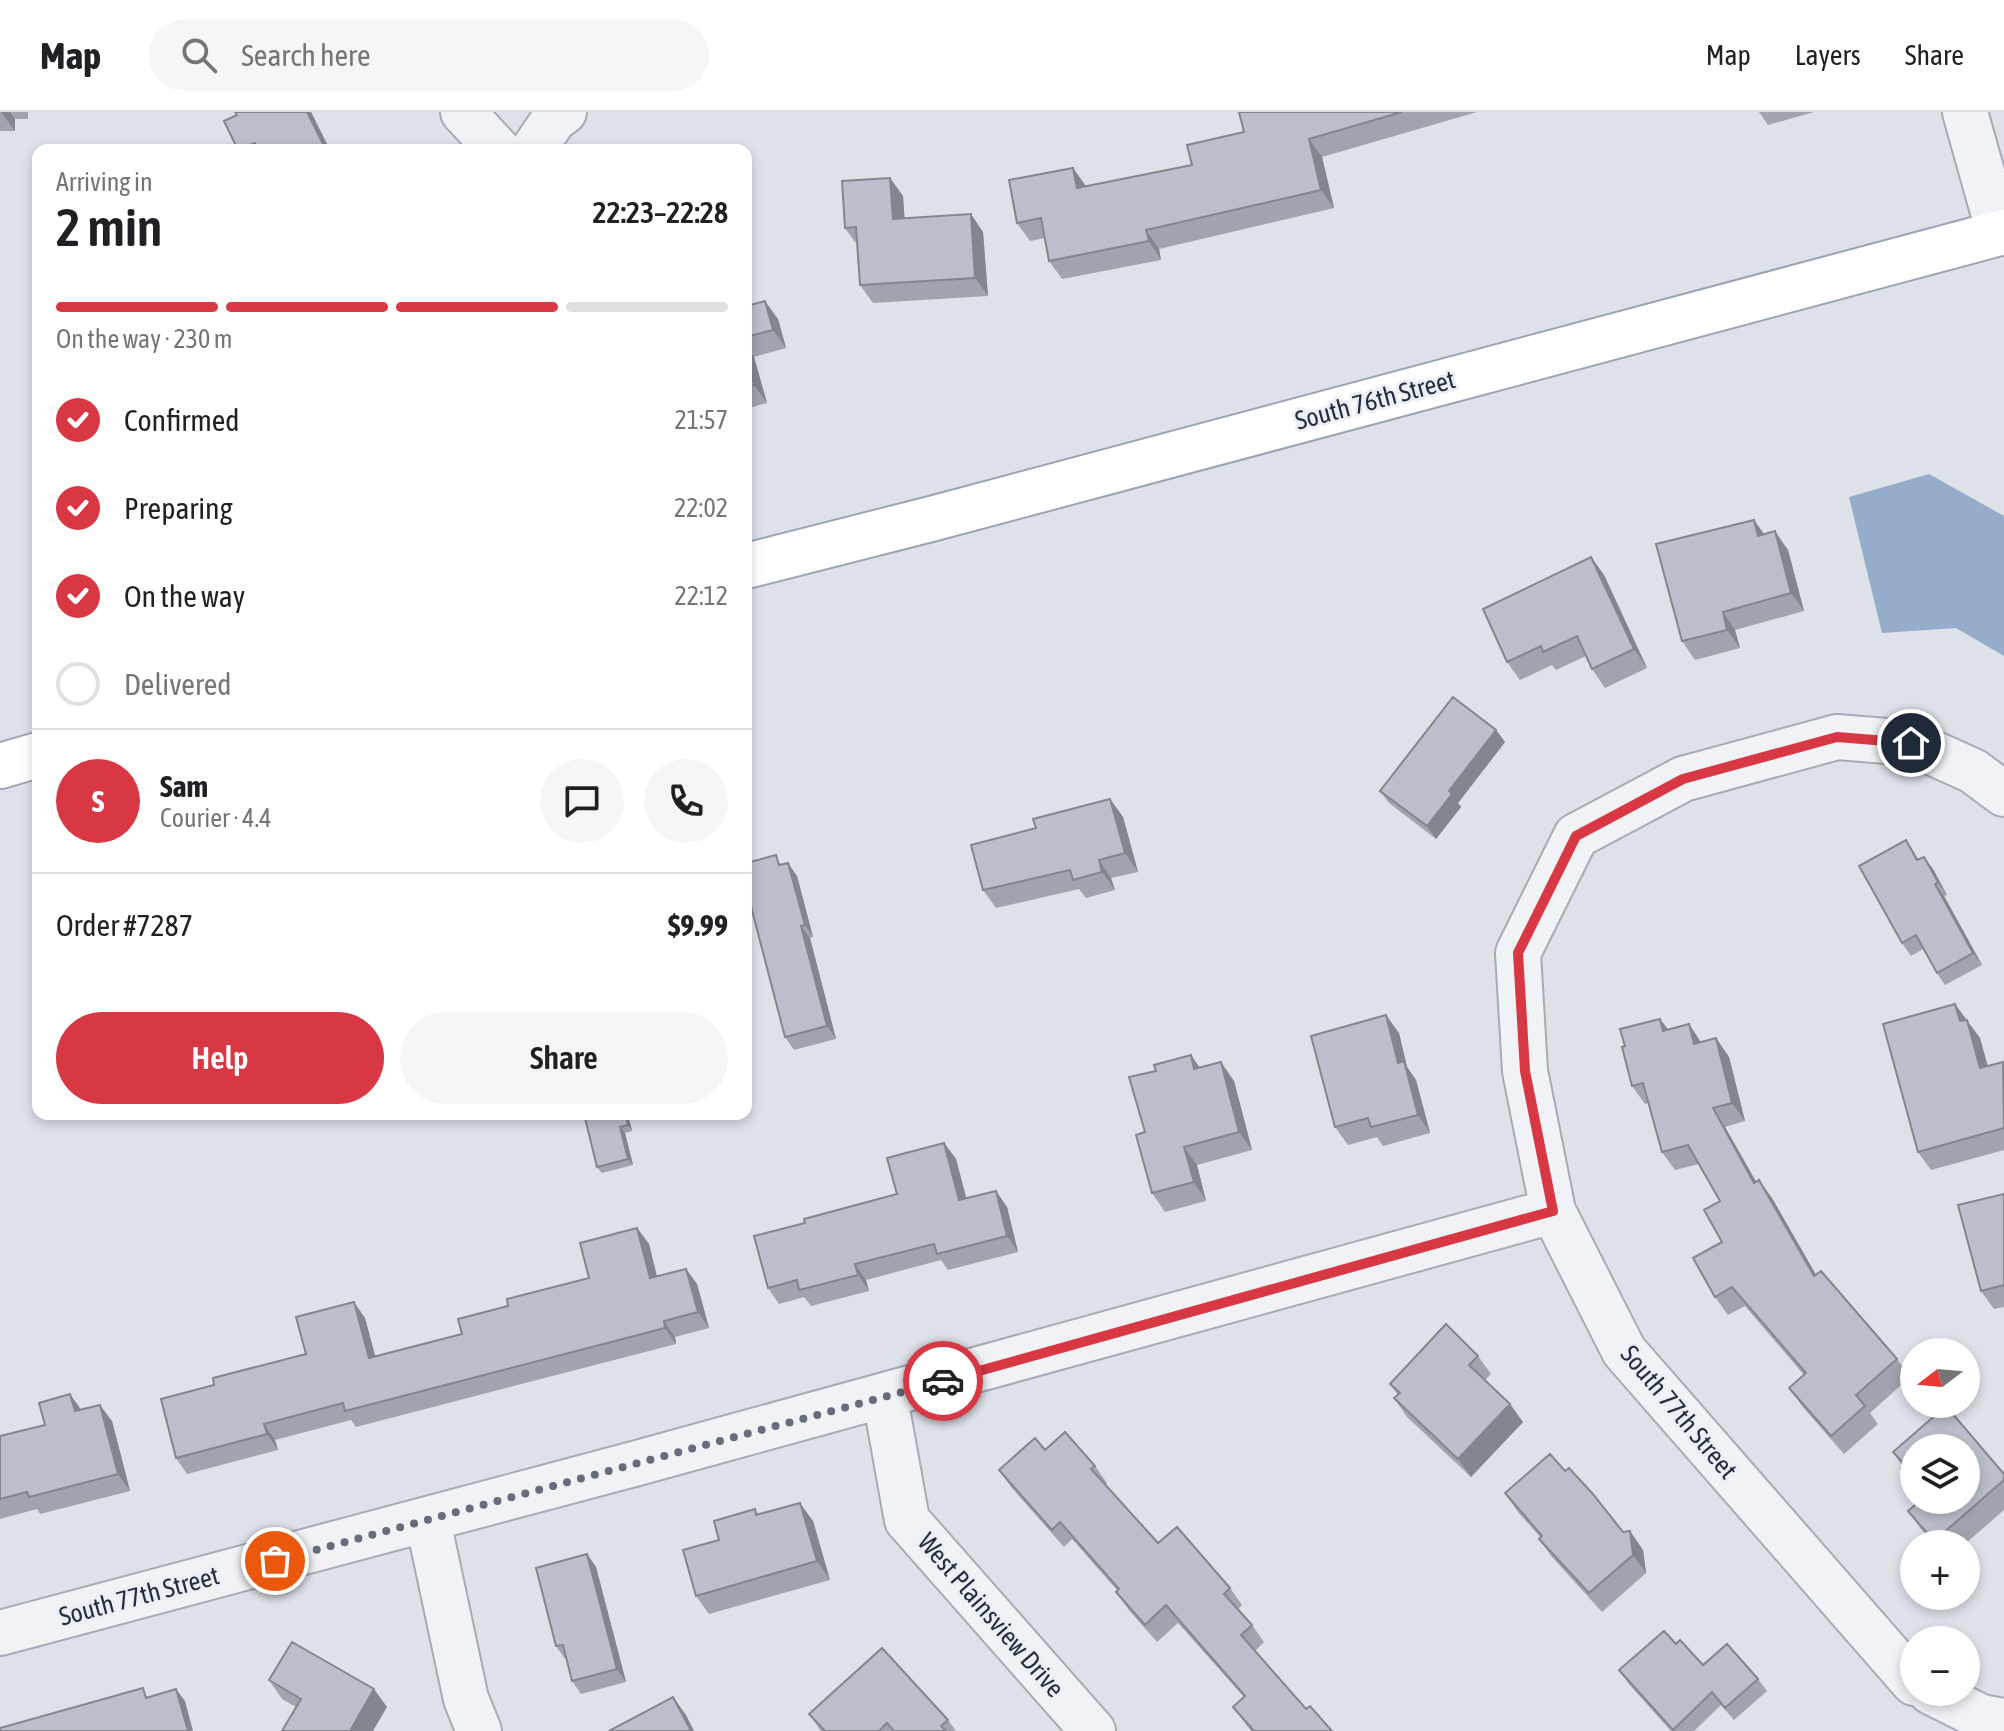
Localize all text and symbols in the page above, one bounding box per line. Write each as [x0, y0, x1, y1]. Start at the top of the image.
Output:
search box [149, 19, 709, 91]
icon: search [177, 33, 221, 77]
text: Map [40, 34, 101, 77]
text: Search here [241, 38, 371, 72]
text: Map [1706, 39, 1751, 71]
text: Layers [1795, 39, 1861, 71]
text: Share [1905, 39, 1964, 71]
text: Arriving in [56, 167, 153, 197]
text: 22:23–22:28 [593, 195, 728, 229]
text: 2 min [56, 197, 162, 257]
text: On the way · 230 m [56, 324, 233, 354]
street label: South 76th Street [1292, 364, 1458, 436]
icon: check [56, 398, 100, 442]
text: Confirmed [124, 403, 239, 437]
text: 21:57 [674, 405, 728, 435]
icon: check [56, 486, 100, 530]
text: Preparing [124, 491, 233, 525]
text: 22:02 [674, 493, 728, 523]
icon: check [56, 574, 100, 618]
text: On the way [124, 579, 245, 613]
text: 22:12 [674, 581, 728, 611]
text: Delivered [124, 667, 232, 701]
pin [1877, 709, 1945, 777]
icon: home [1889, 721, 1933, 765]
button: chat [540, 759, 624, 843]
button: phone [644, 759, 728, 843]
text: Sam [160, 769, 208, 803]
text: S [92, 784, 104, 818]
text: Courier · 4.4 [160, 803, 271, 833]
text: Order #7287 [56, 908, 193, 942]
text: $9.99 [668, 908, 728, 942]
button: Help [56, 1012, 384, 1104]
button: Share [400, 1012, 728, 1104]
north arrow [1900, 1338, 1980, 1418]
map controls [1900, 1338, 1980, 1706]
street label: South 77th Street [1615, 1339, 1743, 1485]
courier [903, 1341, 983, 1421]
icon: car [921, 1359, 965, 1403]
button: layers [1900, 1434, 1980, 1514]
pin [241, 1527, 309, 1595]
street label: West Plainsview Drive [912, 1527, 1070, 1703]
button: + [1900, 1530, 1980, 1610]
icon: bag [253, 1539, 297, 1583]
street label: South 77th Street [56, 1560, 222, 1632]
button: − [1900, 1626, 1980, 1706]

